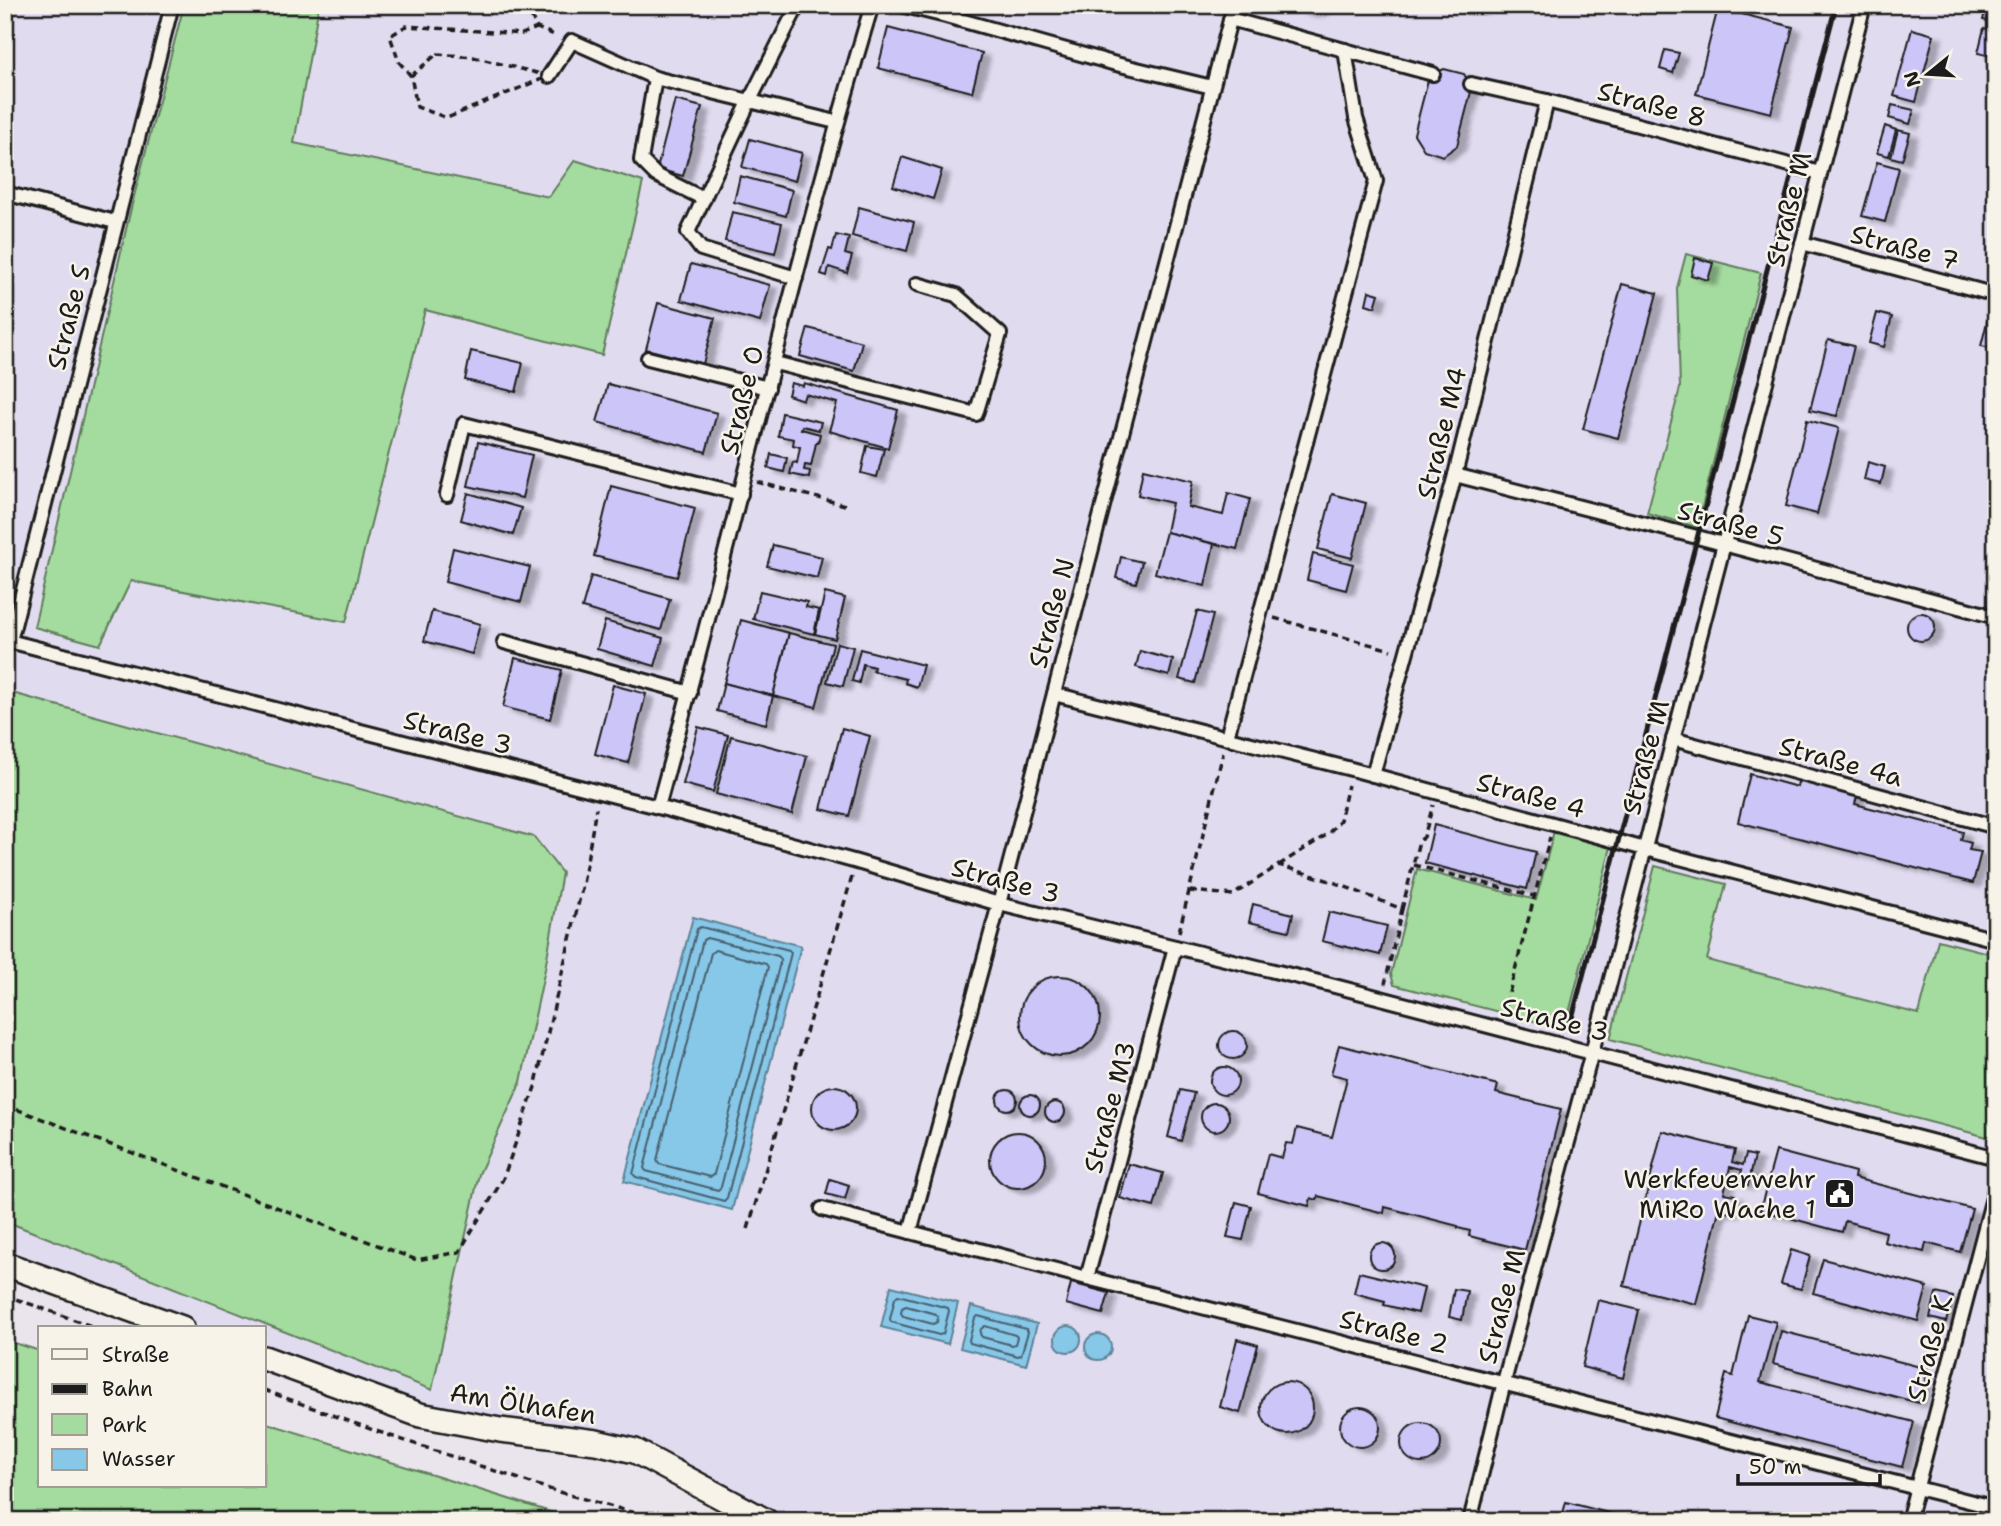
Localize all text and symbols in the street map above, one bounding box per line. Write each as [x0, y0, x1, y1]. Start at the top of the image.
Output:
north arrow [1892, 38, 1962, 108]
text: N [1898, 68, 1927, 90]
street label: Straße 8 [1594, 73, 1710, 135]
street label: Straße M [1757, 148, 1819, 270]
street label: Straße 7 [1847, 216, 1963, 278]
street label: Straße S [38, 261, 98, 373]
street label: Straße O [711, 342, 771, 458]
street label: Straße M4 [1408, 363, 1474, 503]
street label: Straße 5 [1674, 492, 1788, 554]
street label: Straße N [1020, 554, 1082, 672]
street label: Straße M [1613, 696, 1677, 818]
street label: Straße 3 [400, 702, 516, 762]
street label: Straße 4a [1775, 728, 1907, 794]
street label: Straße 4 [1473, 764, 1589, 826]
street label: Straße 3 [948, 849, 1064, 911]
street label: Straße 3 [1497, 989, 1613, 1049]
street label: Straße M3 [1075, 1037, 1143, 1177]
place label: Werkfeuerwehr MiRo Wache 1 [1623, 1161, 1816, 1226]
public building icon: Werkfeuerwehr MiRo Wache 1 [1822, 1176, 1856, 1210]
street label: Straße M [1469, 1245, 1533, 1367]
street label: Straße K [1898, 1290, 1960, 1405]
street label: Straße 2 [1336, 1301, 1452, 1361]
legend [38, 1326, 266, 1488]
text: Straße [102, 1341, 170, 1369]
street label: Am Ölhafen [447, 1374, 599, 1432]
text: Bahn [102, 1375, 153, 1403]
text: Park [102, 1411, 147, 1439]
scale bar [1738, 1442, 1880, 1486]
text: Wasser [102, 1445, 176, 1473]
text: 50 m [1749, 1453, 1802, 1481]

